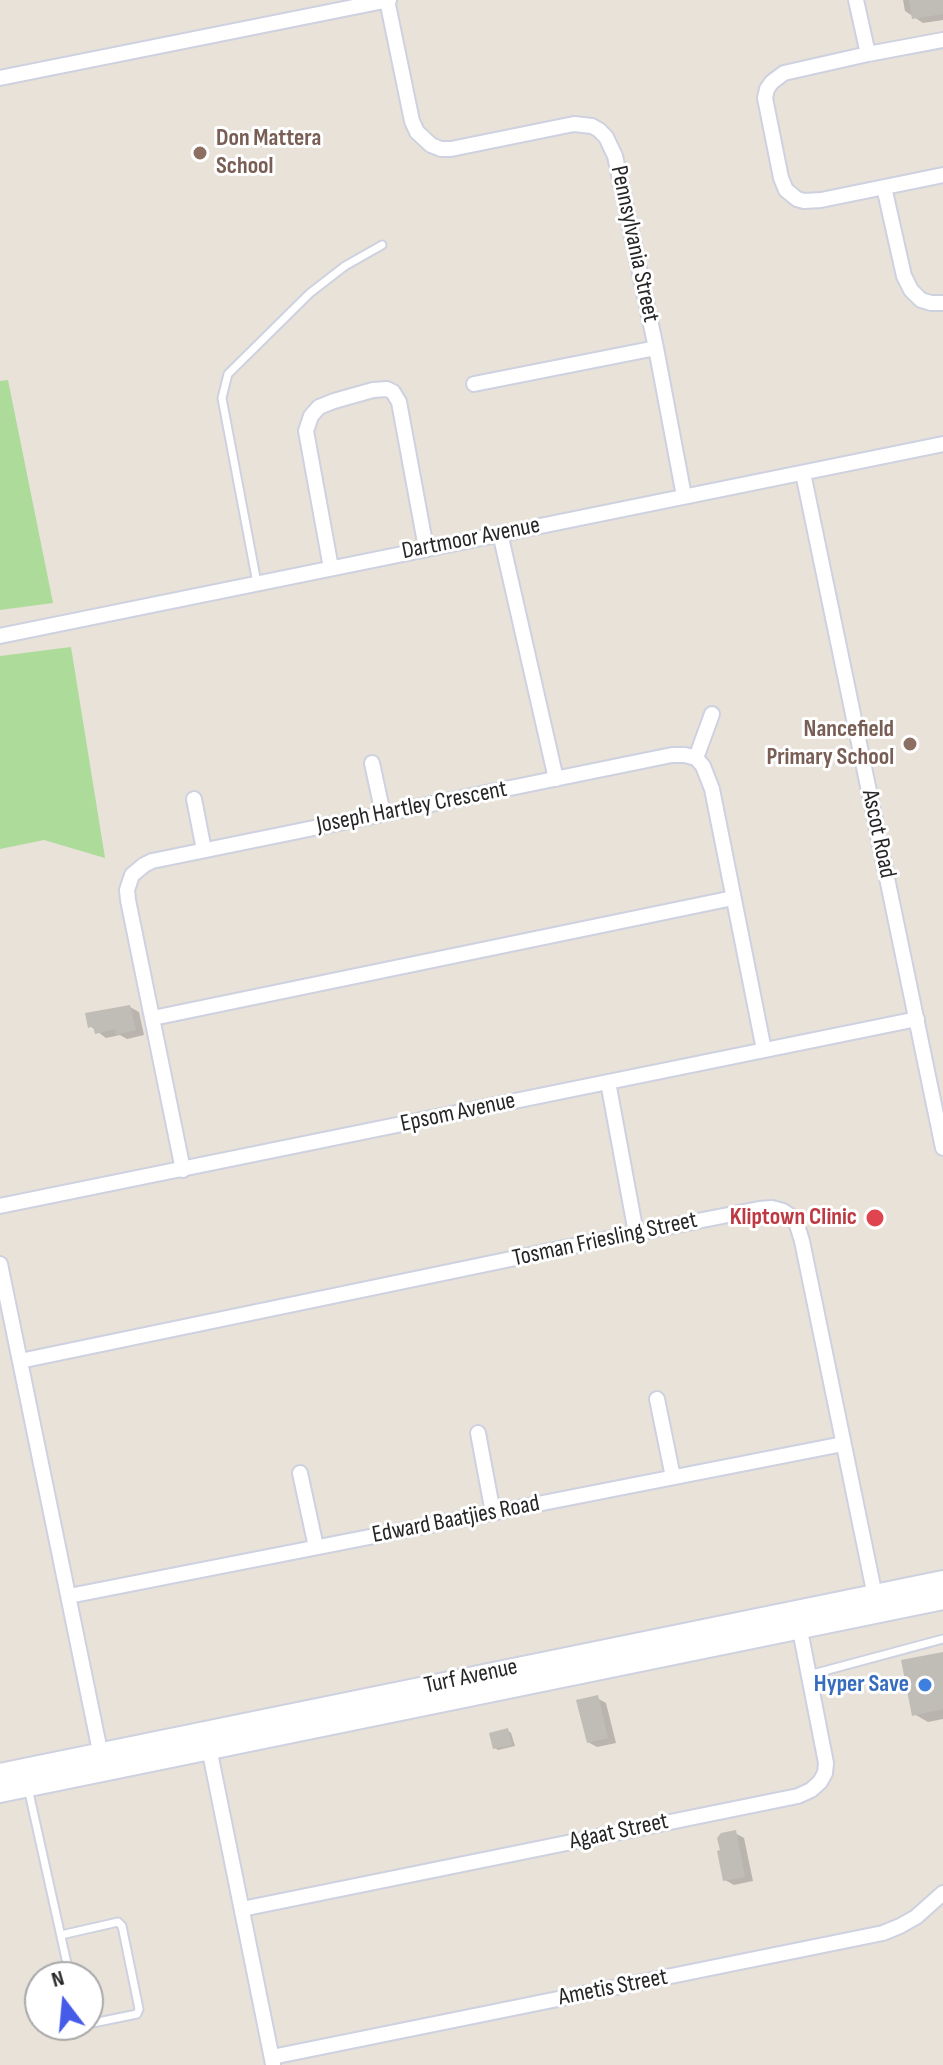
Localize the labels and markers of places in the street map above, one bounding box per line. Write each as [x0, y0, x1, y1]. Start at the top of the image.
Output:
place label: Don Mattera School [216, 125, 321, 181]
marker: Don Mattera School [191, 144, 209, 162]
place label: Nancefield Primary School [766, 716, 894, 772]
marker: Nancefield Primary School [901, 735, 919, 753]
place label: Kliptown Clinic [730, 1204, 857, 1232]
marker: Kliptown Clinic [864, 1207, 886, 1229]
place label: Hyper Save [814, 1671, 909, 1699]
marker: Hyper Save [916, 1676, 934, 1694]

